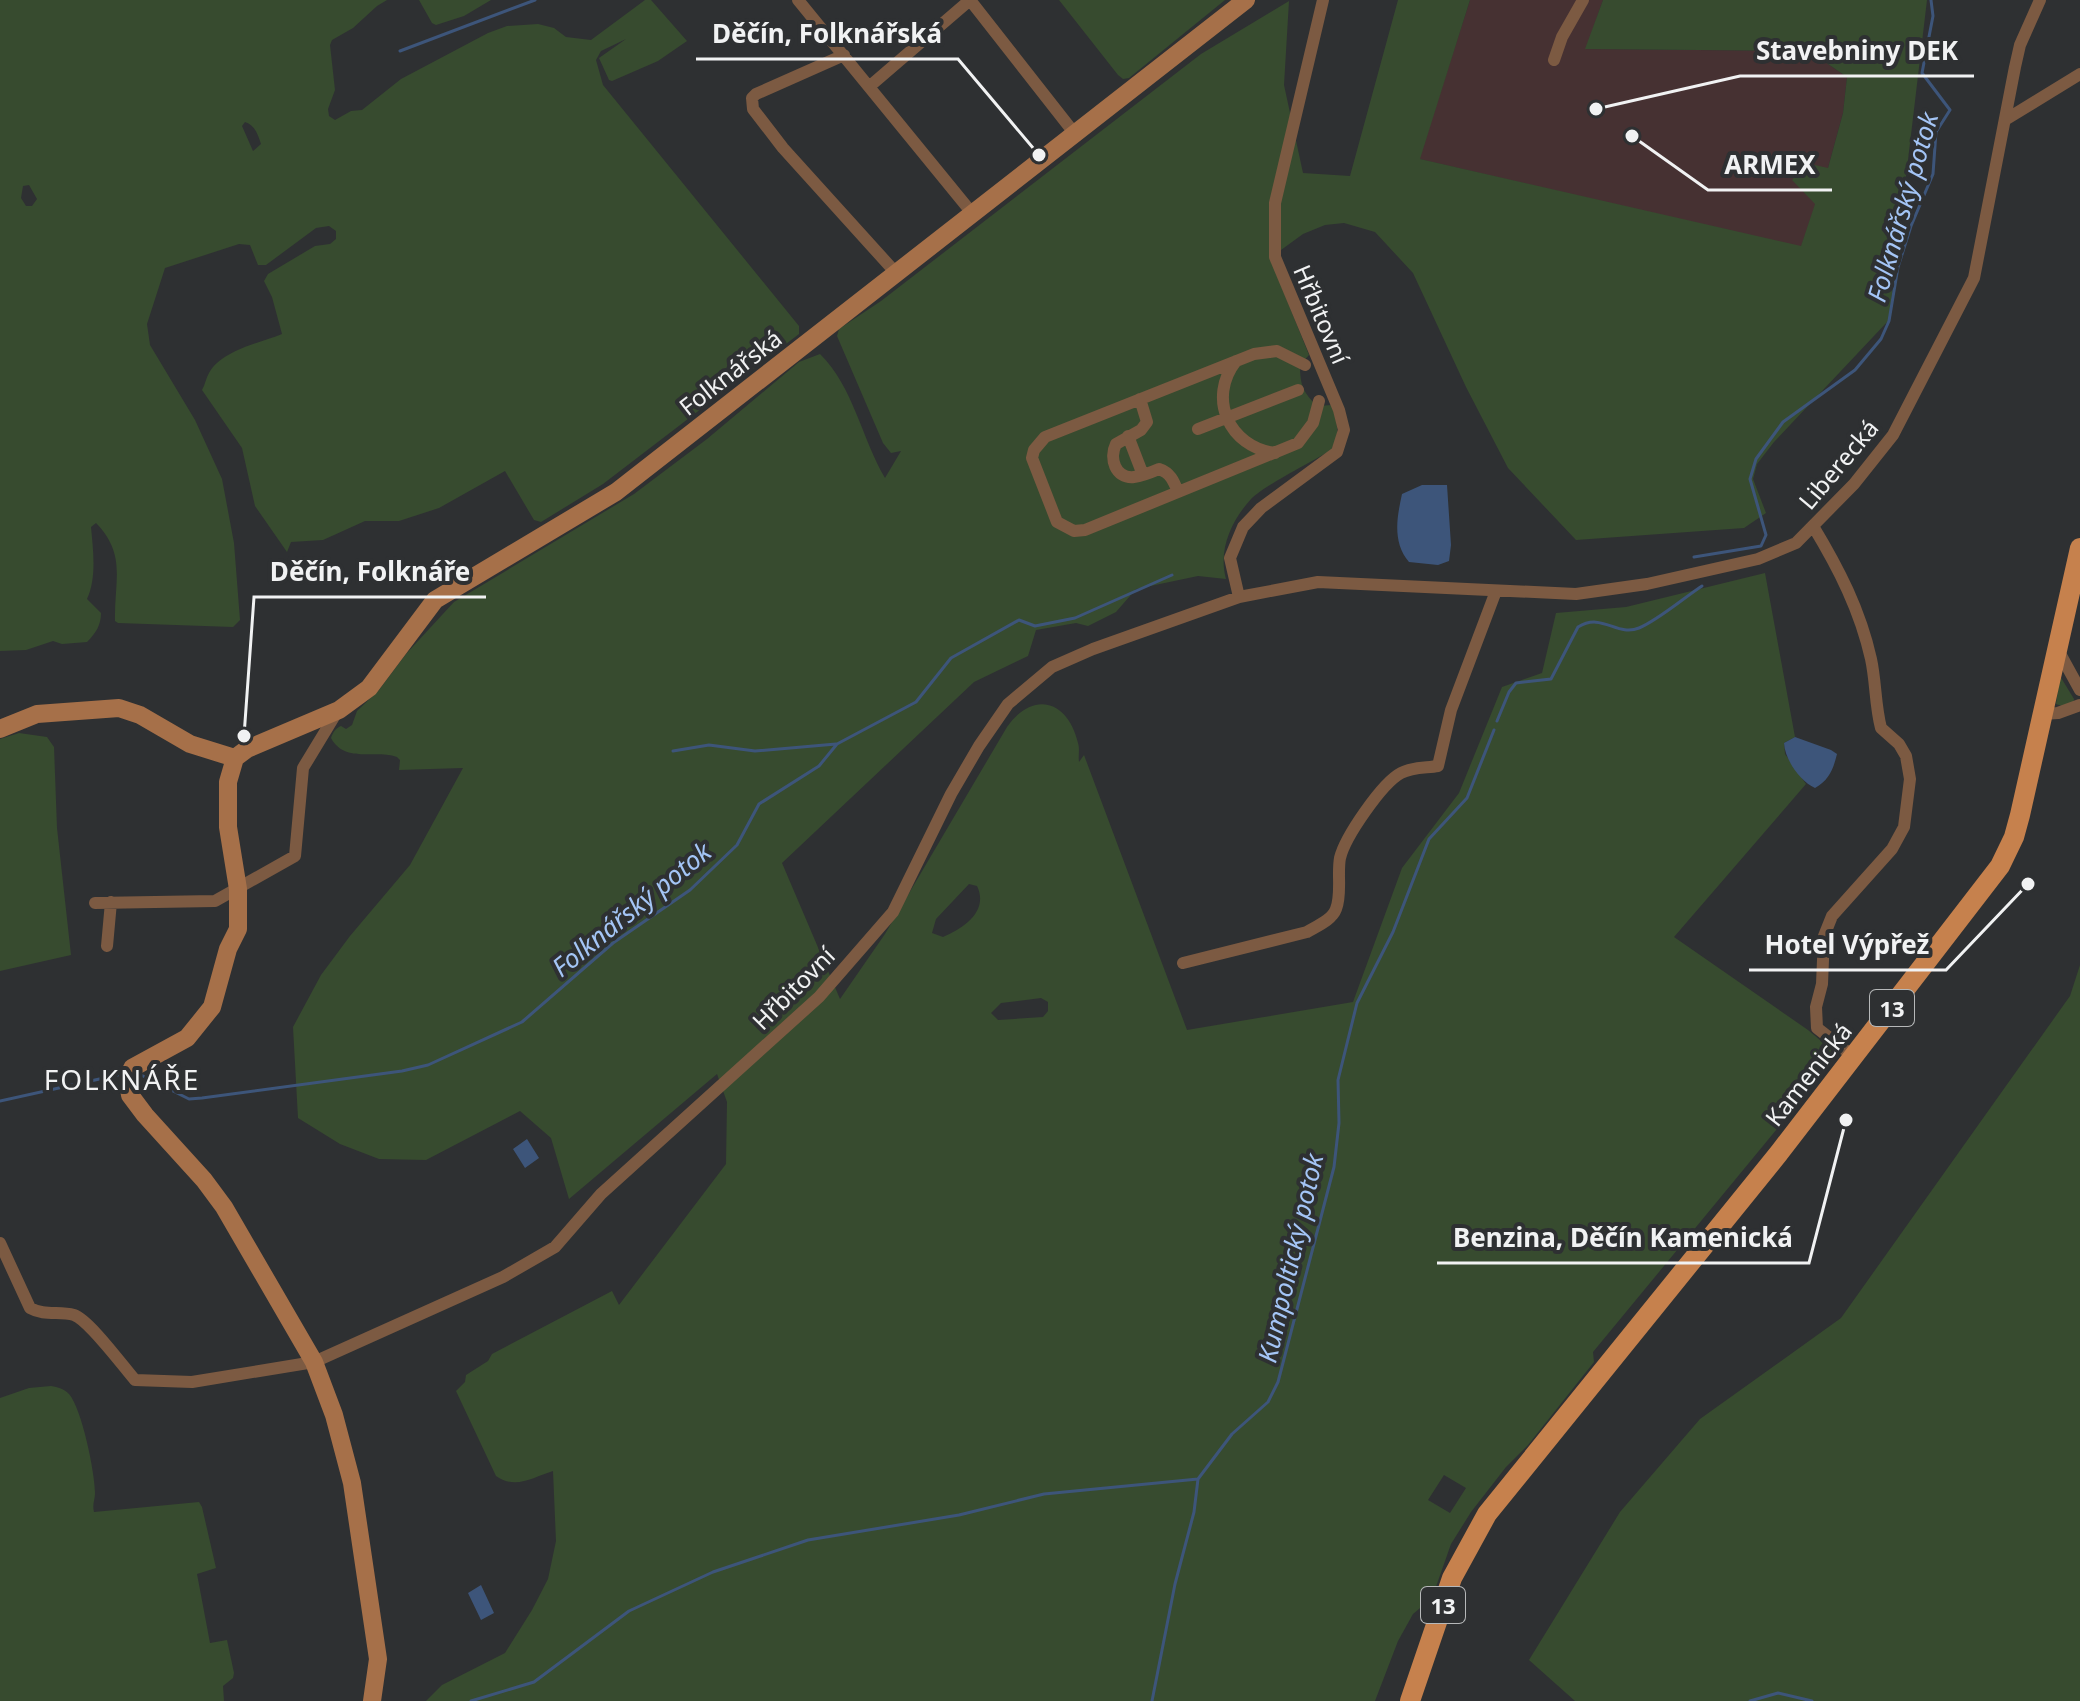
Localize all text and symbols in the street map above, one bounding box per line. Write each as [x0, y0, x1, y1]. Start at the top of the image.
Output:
callout: Děčín, Folknářská [696, 9, 958, 59]
text: Děčín, Folknářská [712, 15, 942, 51]
callout: Stavebniny DEK [1740, 26, 1974, 76]
text: Stavebniny DEK [1756, 32, 1959, 68]
water label: Folknářský potok [1858, 107, 1947, 306]
callout: ARMEX [1708, 140, 1832, 190]
text: ARMEX [1724, 146, 1816, 182]
street label: Hřbitovní [1286, 259, 1358, 369]
street label: Folknářská [672, 321, 788, 423]
street label: Liberecká [1791, 412, 1885, 516]
callout: Děčín, Folknáře [254, 547, 486, 597]
text: Děčín, Folknáře [270, 553, 470, 589]
water label: Folknářský potok [544, 833, 719, 985]
callout: Hotel Výpřež [1749, 920, 1946, 970]
text: Hotel Výpřež [1765, 926, 1930, 962]
street label: Hřbitovní [744, 939, 842, 1037]
road number: 13 [1870, 990, 1914, 1026]
street label: Kamenická [1757, 1015, 1859, 1133]
district label: FOLKNÁŘE [44, 1060, 200, 1098]
water label: Kumpoltický potok [1248, 1149, 1332, 1366]
callout: Benzina, Děčín Kamenická [1437, 1213, 1809, 1263]
text: Benzina, Děčín Kamenická [1453, 1219, 1793, 1255]
road number: 13 [1421, 1587, 1465, 1623]

